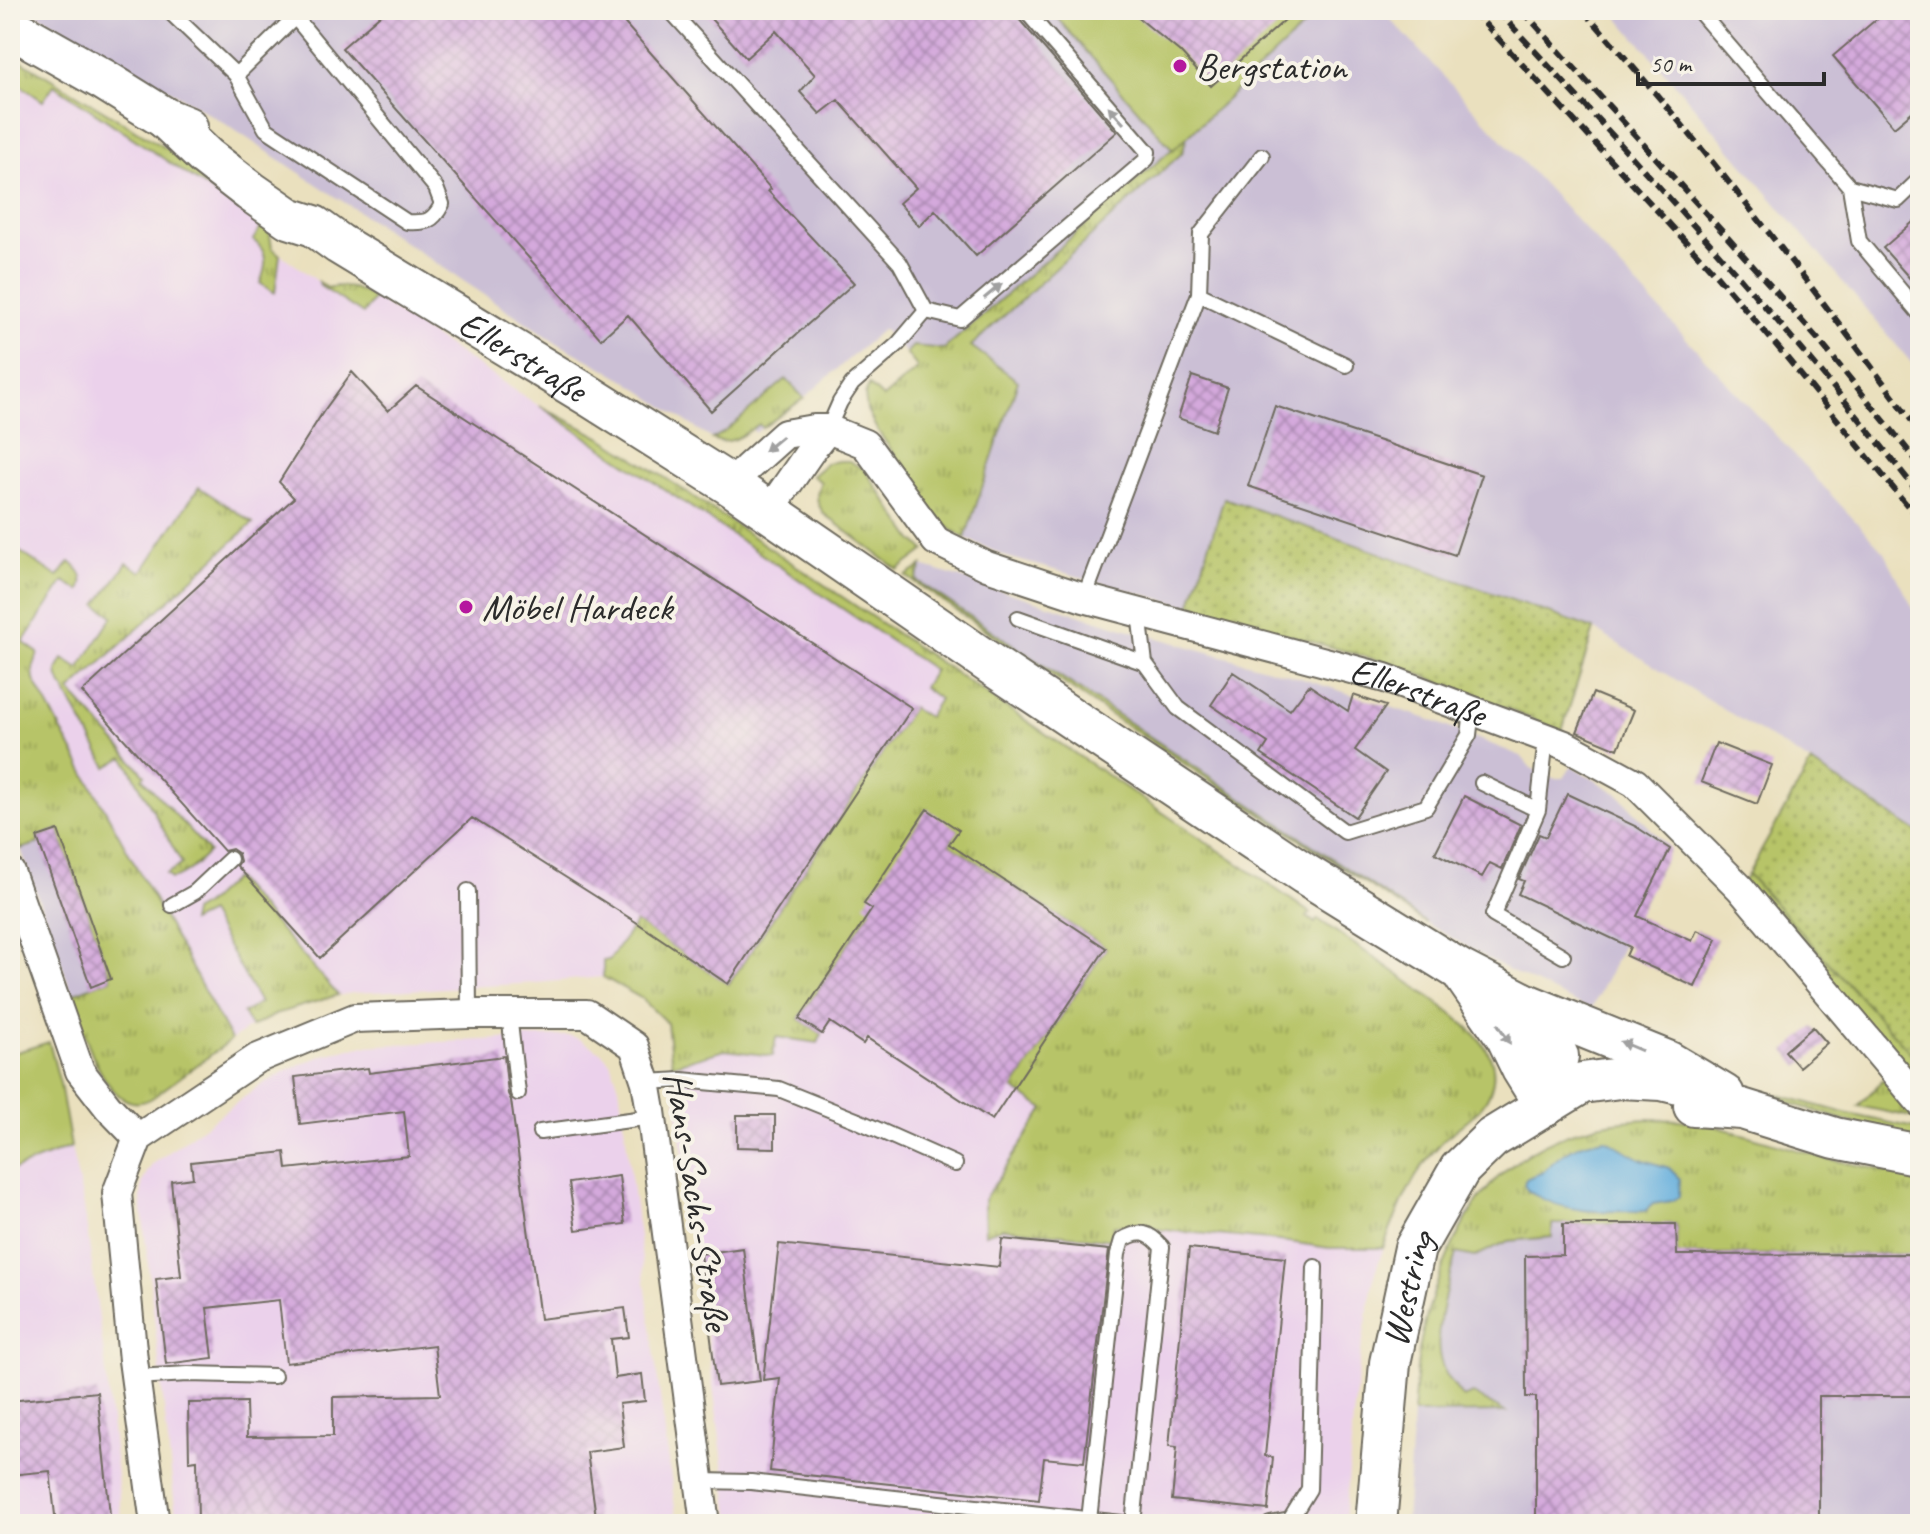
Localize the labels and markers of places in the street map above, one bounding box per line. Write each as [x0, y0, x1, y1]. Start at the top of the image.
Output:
place label: Bergstation [1196, 43, 1348, 90]
marker: Bergstation [1171, 57, 1189, 75]
place label: Möbel Hardeck [482, 584, 675, 631]
marker: Möbel Hardeck [457, 598, 475, 616]

